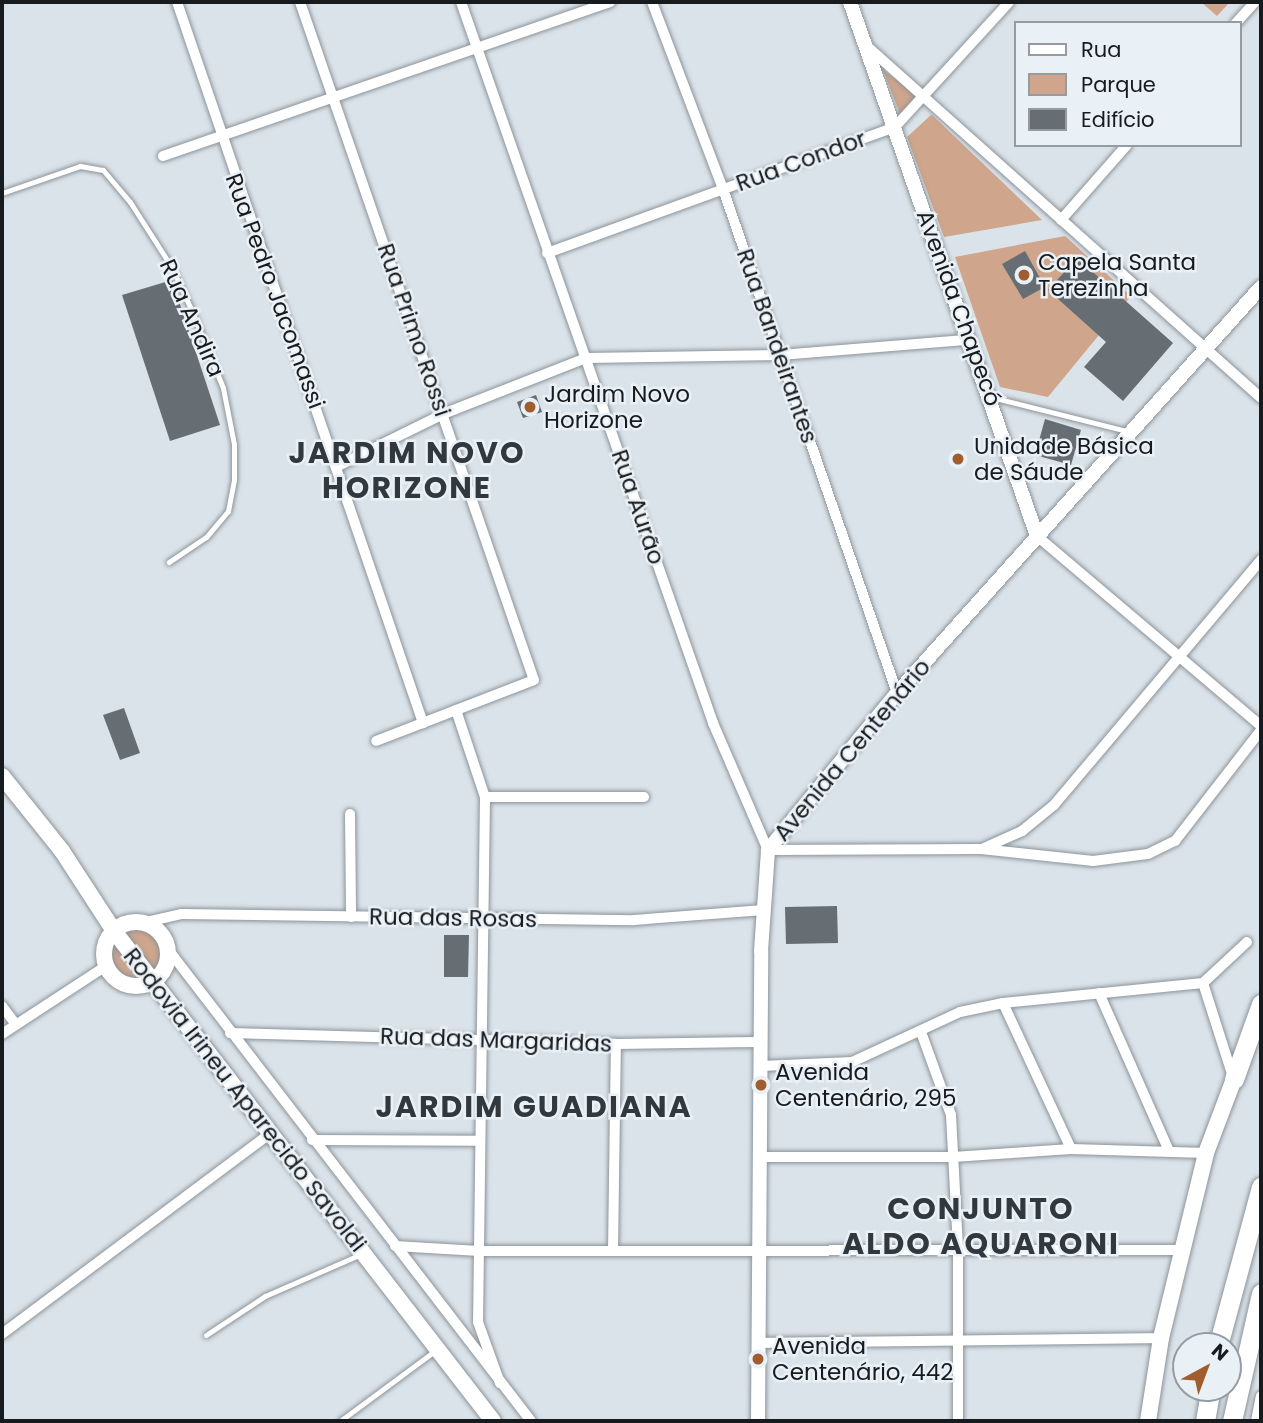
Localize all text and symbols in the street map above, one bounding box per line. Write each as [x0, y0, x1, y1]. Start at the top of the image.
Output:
legend [1014, 21, 1242, 147]
text: Rua [1081, 35, 1121, 64]
text: Parque [1081, 70, 1156, 99]
text: Edifício [1081, 105, 1155, 134]
street label: Rua Condor [732, 125, 870, 197]
street label: Rua Pedro Jacomassi [220, 170, 330, 412]
street label: Avenida Chapecó [911, 206, 1007, 410]
street label: Rua Primo Rossi [372, 240, 456, 420]
street label: Rua Bandeirantes [731, 245, 823, 447]
place label: Capela Santa Terezinha [1038, 248, 1196, 302]
street label: Rua Andira [154, 255, 230, 381]
marker: Capela Santa Terezinha [1016, 267, 1032, 283]
place label: Jardim Novo Horizone [544, 380, 690, 434]
marker: Jardim Novo Horizone [522, 399, 538, 415]
place label: Unidade Básica de Sáude [974, 432, 1154, 486]
district label: JARDIM NOVO HORIZONE [290, 435, 524, 505]
street label: Rua Aurão [606, 446, 670, 568]
marker: Unidade Básica de Sáude [948, 449, 968, 469]
street label: Avenida Centenário [768, 653, 936, 847]
street label: Rua das Rosas [369, 903, 537, 933]
street label: Rodovia Irineu Aparecido Savoldi [118, 943, 372, 1257]
street label: Rua das Margaridas [380, 1022, 612, 1058]
place label: Avenida Centenário, 295 [775, 1058, 956, 1112]
marker: Avenida Centenário, 295 [753, 1077, 769, 1093]
district label: JARDIM GUADIANA [377, 1089, 691, 1125]
district label: CONJUNTO ALDO AQUARONI [844, 1191, 1118, 1262]
place label: Avenida Centenário, 442 [772, 1332, 953, 1386]
north arrow [1172, 1332, 1242, 1402]
text: N [1206, 1337, 1234, 1367]
marker: Avenida Centenário, 442 [750, 1351, 766, 1367]

